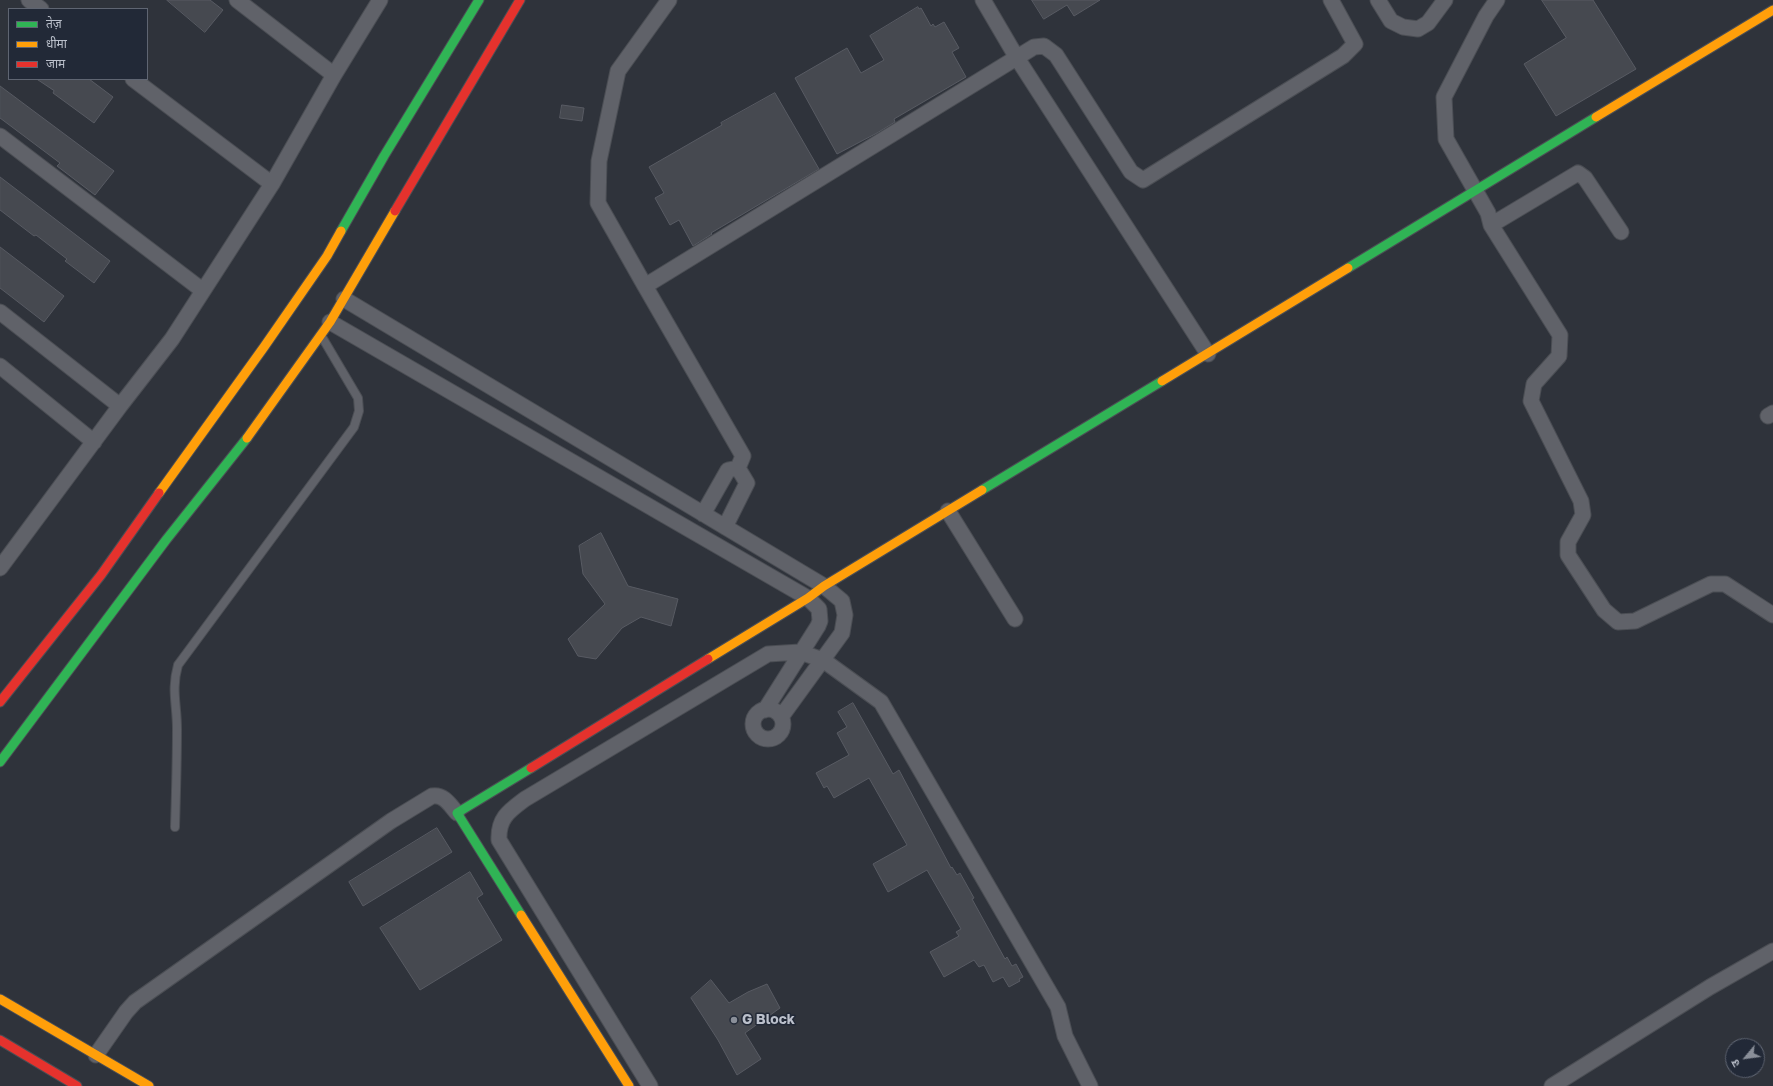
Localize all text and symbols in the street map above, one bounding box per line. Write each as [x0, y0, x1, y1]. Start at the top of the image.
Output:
legend [8, 8, 148, 80]
text: तेज़ [46, 16, 62, 31]
text: धीमा [46, 36, 67, 51]
text: जाम [46, 56, 65, 71]
place label: G Block [742, 1012, 795, 1028]
marker: G Block [729, 1015, 739, 1025]
north arrow [1725, 1038, 1765, 1078]
text: उ [1728, 1058, 1742, 1070]

